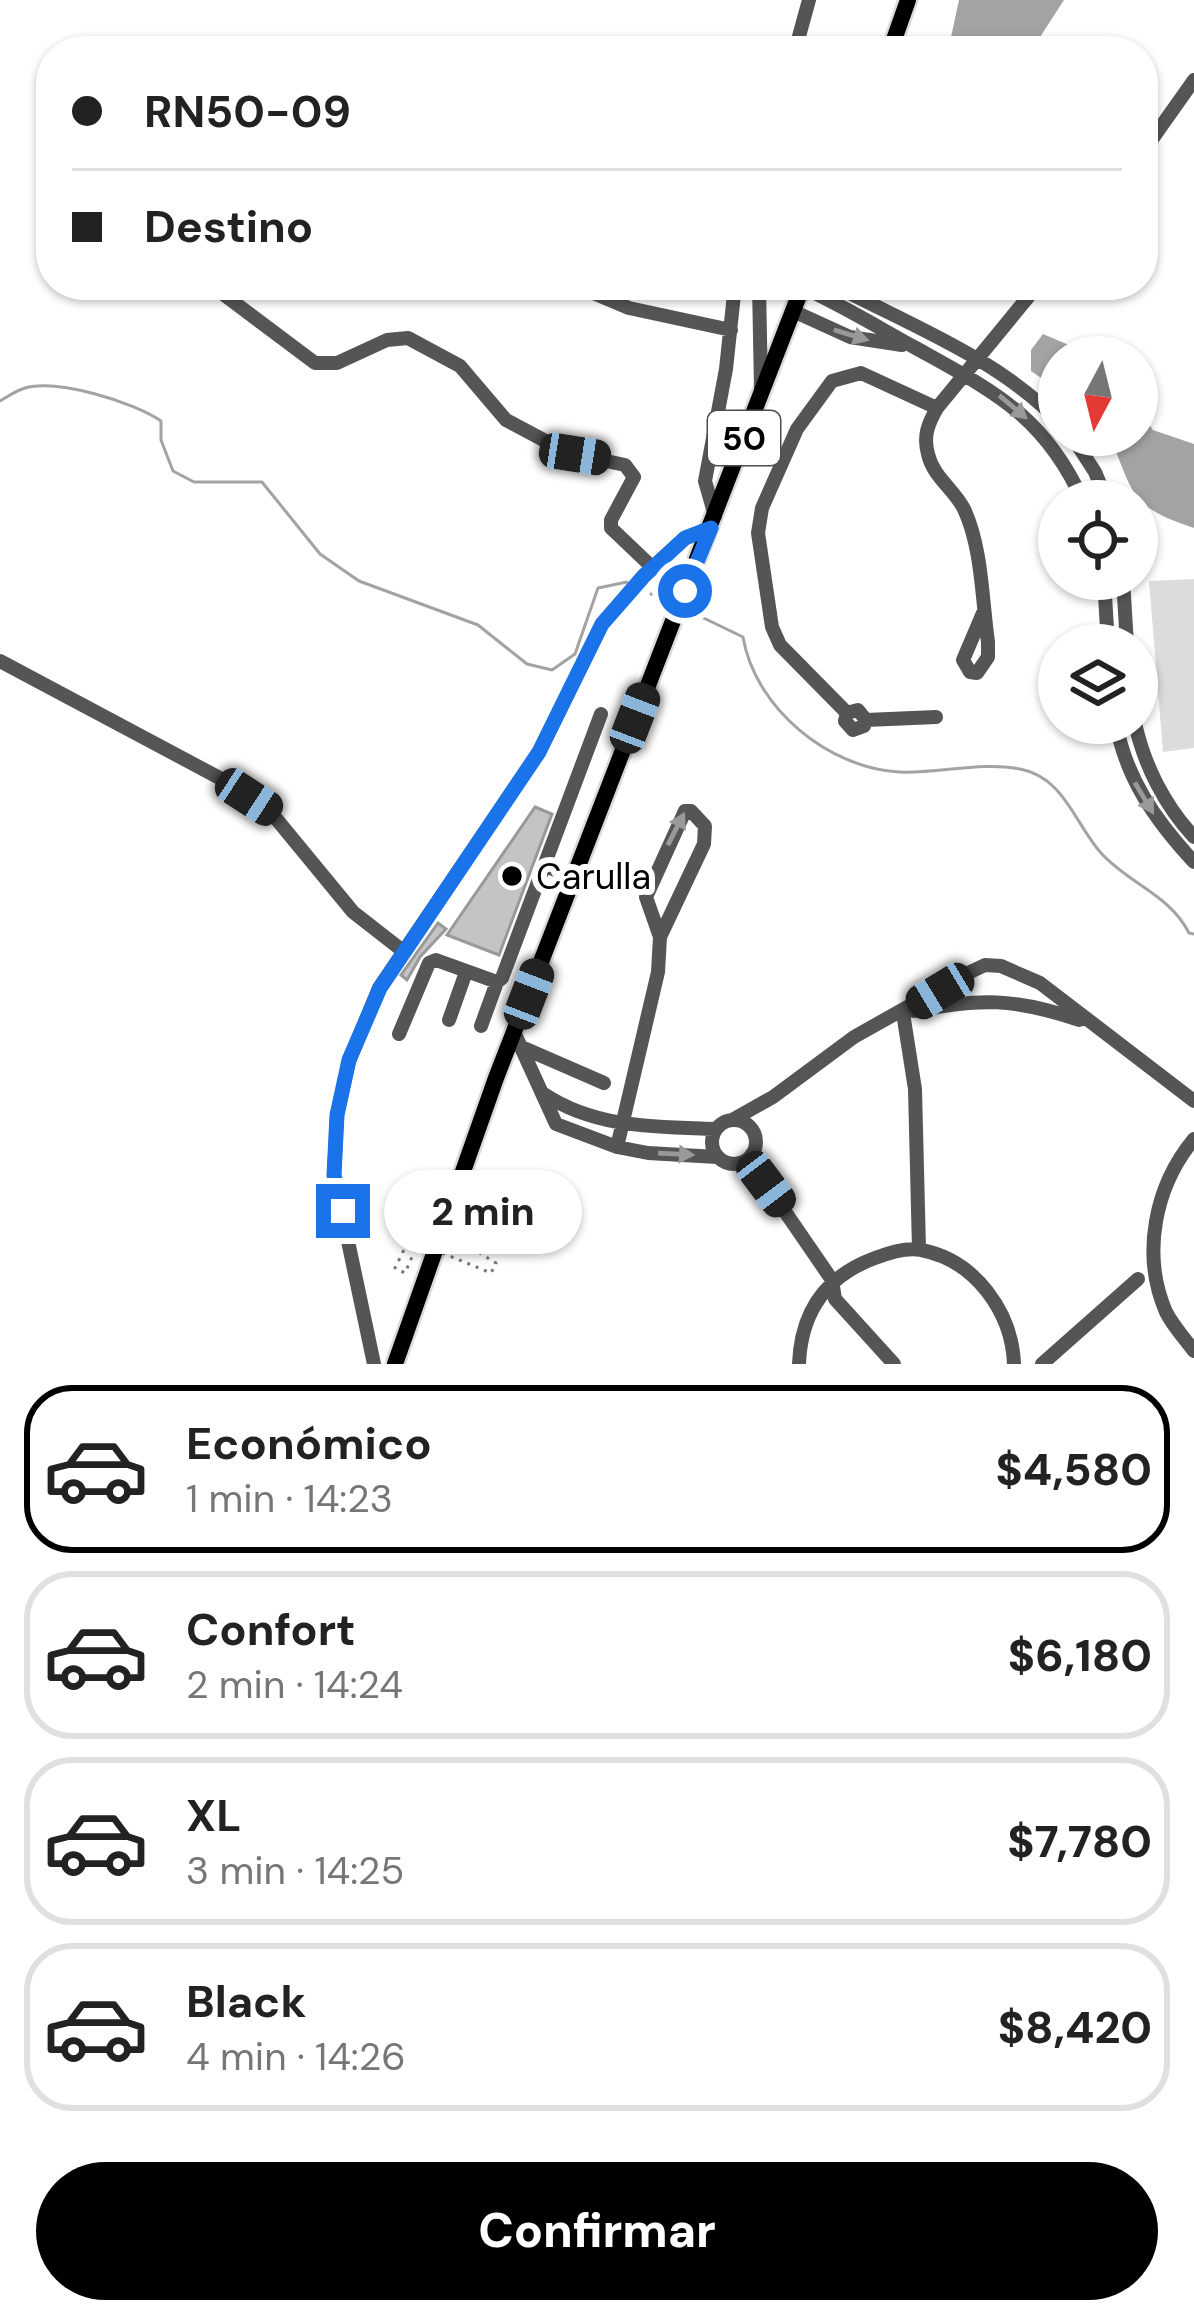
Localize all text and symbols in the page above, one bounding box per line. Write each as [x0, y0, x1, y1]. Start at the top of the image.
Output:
text: RN50-09 [144, 82, 351, 141]
text: Destino [144, 197, 313, 256]
one-way arrow [833, 327, 870, 345]
north arrow [1038, 336, 1158, 456]
map controls [1038, 336, 1158, 744]
one-way arrow [998, 393, 1028, 419]
road number: 50 [708, 411, 780, 465]
car [537, 431, 613, 477]
button: locate [1038, 480, 1158, 600]
route start [658, 564, 712, 618]
button: layers [1038, 624, 1158, 744]
car [605, 678, 665, 758]
car [209, 762, 289, 832]
one-way arrow [1133, 781, 1154, 815]
one-way arrow [665, 812, 685, 847]
place label: Carulla [536, 853, 651, 900]
marker: Carulla [499, 863, 525, 889]
car [499, 954, 559, 1034]
car [900, 957, 980, 1025]
car [730, 1144, 802, 1224]
one-way arrow [658, 1145, 696, 1164]
callout: 2 min [385, 1169, 583, 1253]
route end [316, 1184, 370, 1238]
text: 2 min [431, 1186, 535, 1237]
text: Económico [186, 1414, 432, 1473]
icon: car [42, 1415, 150, 1523]
text: $4,580 [996, 1440, 1152, 1499]
text: 1 min · 14:23 [186, 1473, 393, 1524]
text: Confort [186, 1600, 356, 1659]
icon: car [42, 1601, 150, 1709]
text: $6,180 [1008, 1626, 1152, 1685]
text: 2 min · 14:24 [186, 1659, 403, 1710]
text: XL [186, 1786, 241, 1845]
icon: car [42, 1787, 150, 1895]
text: $7,780 [1007, 1812, 1152, 1871]
text: 3 min · 14:25 [186, 1845, 404, 1896]
text: Black [186, 1972, 306, 2031]
icon: car [42, 1973, 150, 2081]
text: $8,420 [998, 1998, 1152, 2057]
text: 4 min · 14:26 [186, 2031, 406, 2082]
button: Confirmar [36, 2162, 1158, 2300]

